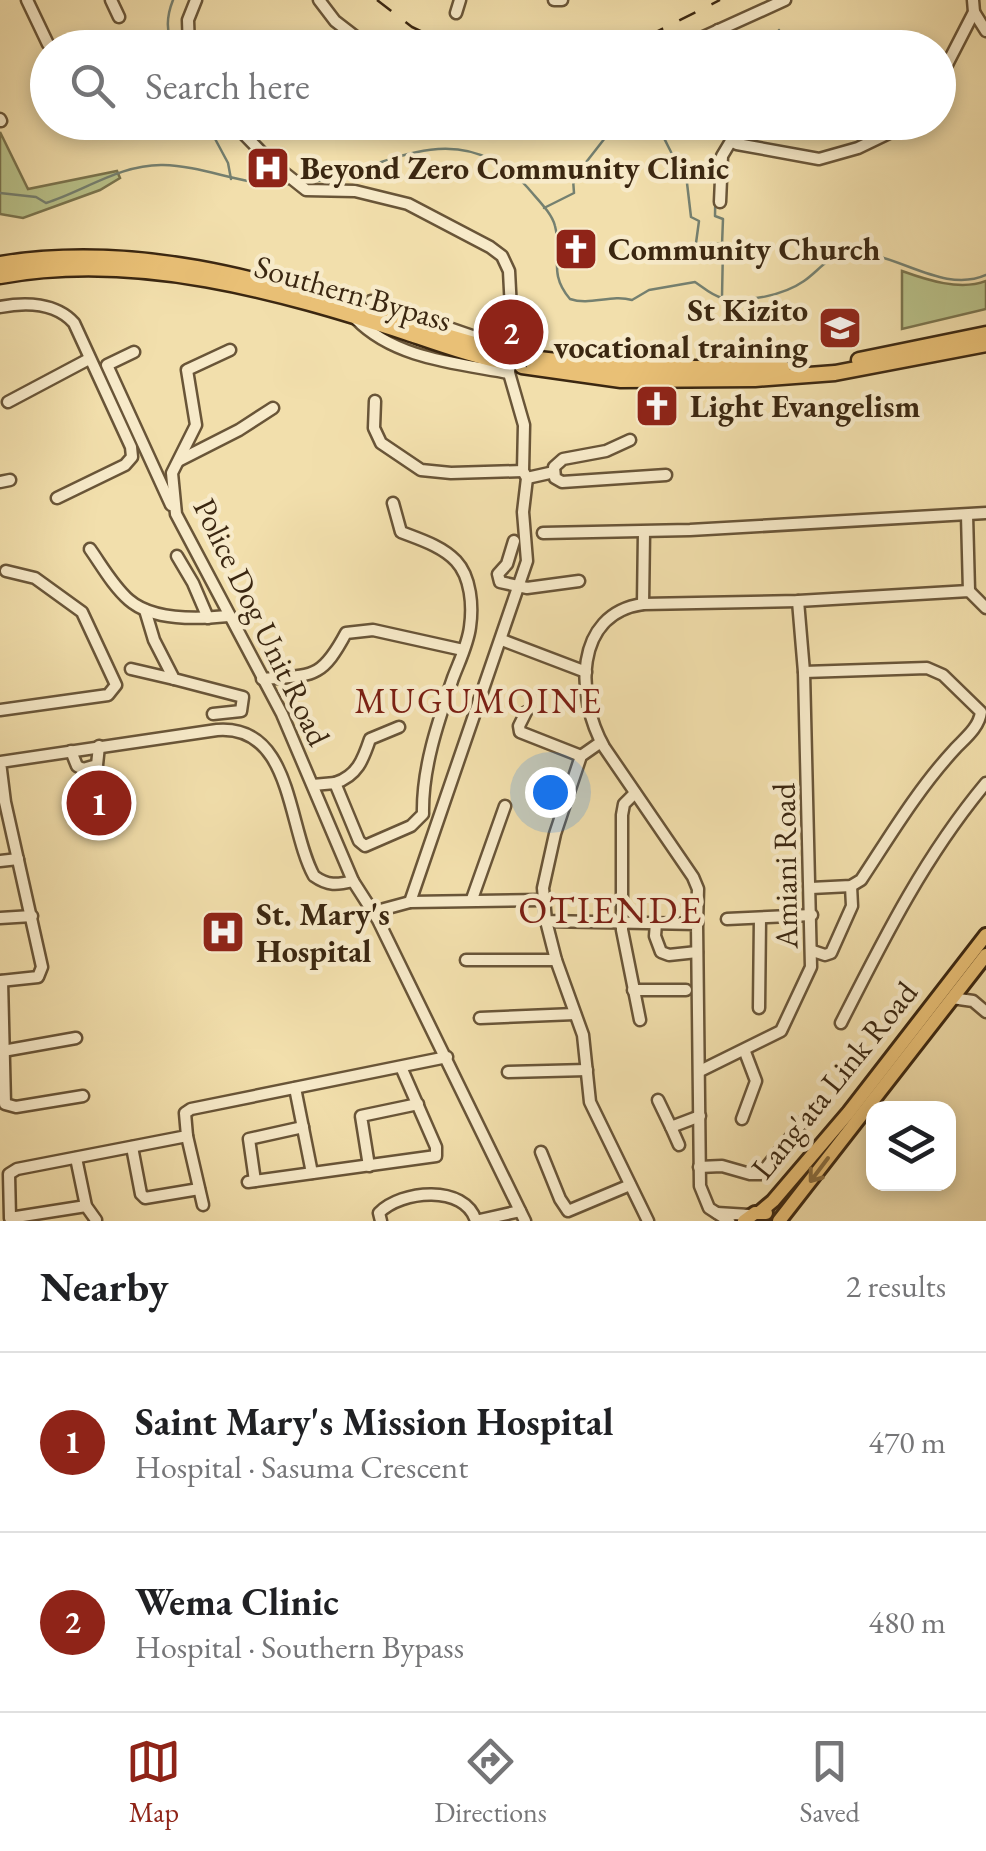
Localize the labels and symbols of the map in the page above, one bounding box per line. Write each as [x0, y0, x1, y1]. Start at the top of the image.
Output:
hospital icon: Beyond Zero Community Clinic [245, 145, 291, 191]
place label: Beyond Zero Community Clinic [300, 147, 729, 189]
church icon: Community Church [553, 226, 599, 272]
place label: Community Church [608, 228, 881, 270]
street label: Southern Bypass [250, 245, 456, 341]
place label: St Kizito vocational training [554, 289, 809, 368]
pin: 2 [478, 294, 544, 370]
school or university icon: St Kizito vocational training [817, 305, 863, 351]
church icon: Light Evangelism [634, 383, 680, 429]
place label: Light Evangelism [690, 385, 921, 427]
street label: Police Dog Unit Road [184, 491, 340, 753]
district label: MUGUMOINE [355, 678, 603, 723]
pin: 1 [66, 766, 132, 840]
your location [525, 767, 576, 818]
street label: Amiani Road [763, 782, 807, 950]
district label: OTIENDE [518, 885, 704, 934]
place label: St. Mary's Hospital [256, 893, 390, 972]
hospital icon: St. Mary's Hospital [200, 909, 246, 955]
street label: Lang'ata Link Road [741, 972, 927, 1187]
one-way arrow [808, 1156, 829, 1183]

